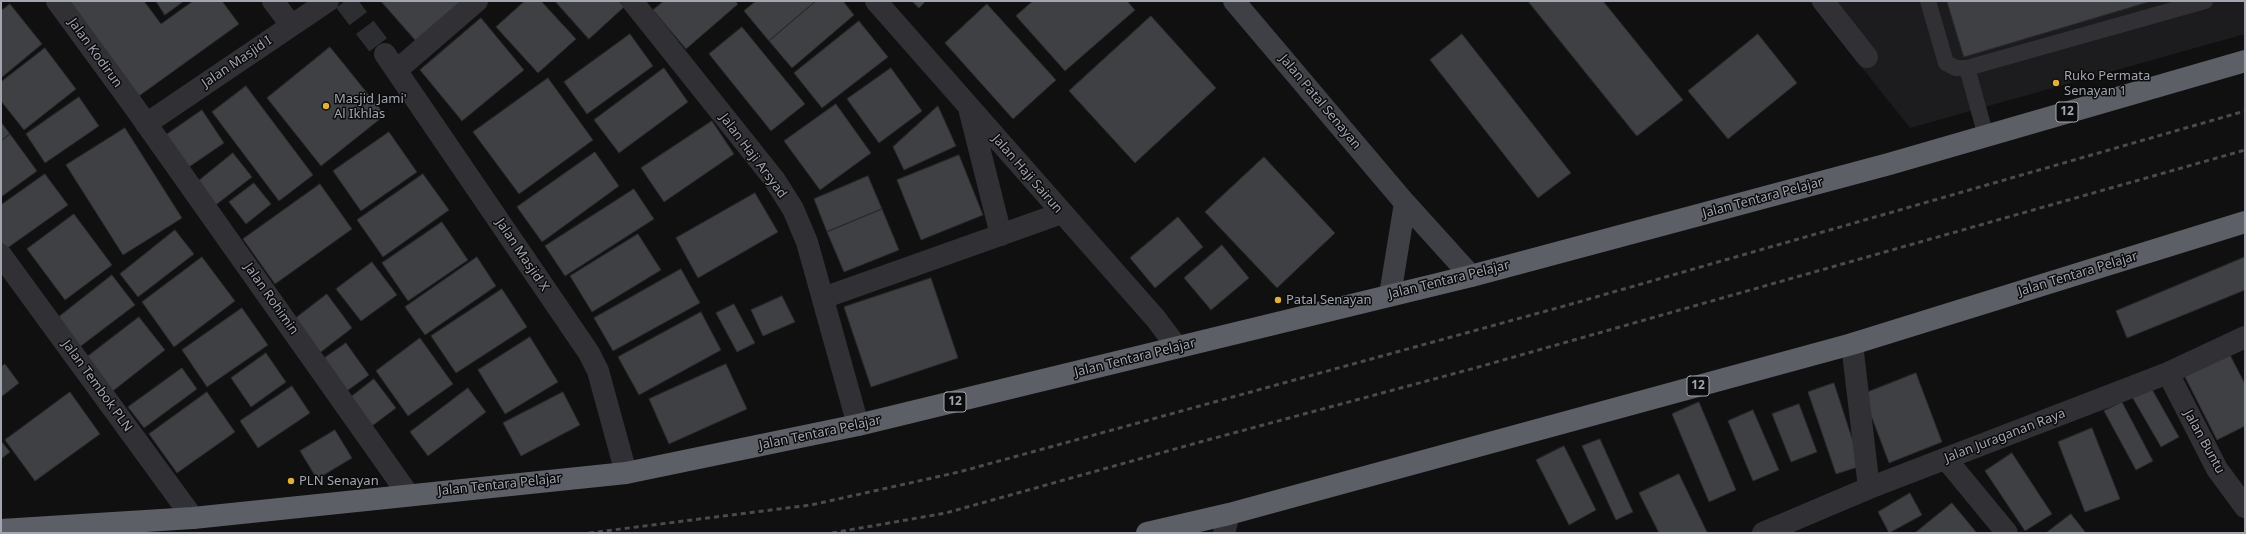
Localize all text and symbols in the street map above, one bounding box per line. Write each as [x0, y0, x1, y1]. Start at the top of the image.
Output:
street label: Jalan Kodirun [65, 15, 125, 91]
street label: Jalan Masjid I [199, 33, 275, 91]
street label: Jalan Patal Senayan [1276, 52, 1364, 152]
place label: Ruko Permata Senayan 1 [2064, 68, 2150, 99]
marker: Ruko Permata Senayan 1 [2051, 78, 2061, 88]
place label: Masjid Jami' Al Ikhlas [334, 91, 407, 122]
marker: Masjid Jami' Al Ikhlas [321, 101, 331, 111]
road number: 12 [2056, 102, 2078, 122]
street label: Jalan Haji Arsyad [716, 111, 790, 201]
street label: Jalan Haji Sairun [989, 131, 1065, 217]
street label: Jalan Tentara Pelajar [1701, 174, 1825, 222]
street label: Jalan Masjid X [492, 216, 552, 294]
street label: Jalan Tentara Pelajar [2016, 248, 2140, 300]
street label: Jalan Tentara Pelajar [1387, 257, 1511, 303]
street label: Jalan Rohimin [241, 260, 301, 338]
place label: Patal Senayan [1286, 292, 1372, 308]
marker: Patal Senayan [1273, 295, 1283, 305]
street label: Jalan Tentara Pelajar [1073, 335, 1197, 381]
street label: Jalan Tembok PLN [59, 337, 135, 435]
road number: 12 [1687, 376, 1709, 396]
road number: 12 [944, 392, 966, 412]
street label: Jalan Juraganan Raya [1942, 406, 2068, 466]
street label: Jalan Buntu [2180, 408, 2228, 476]
street label: Jalan Tentara Pelajar [758, 412, 882, 454]
street label: Jalan Tentara Pelajar [437, 471, 563, 499]
place label: PLN Senayan [299, 473, 379, 489]
marker: PLN Senayan [286, 476, 296, 486]

